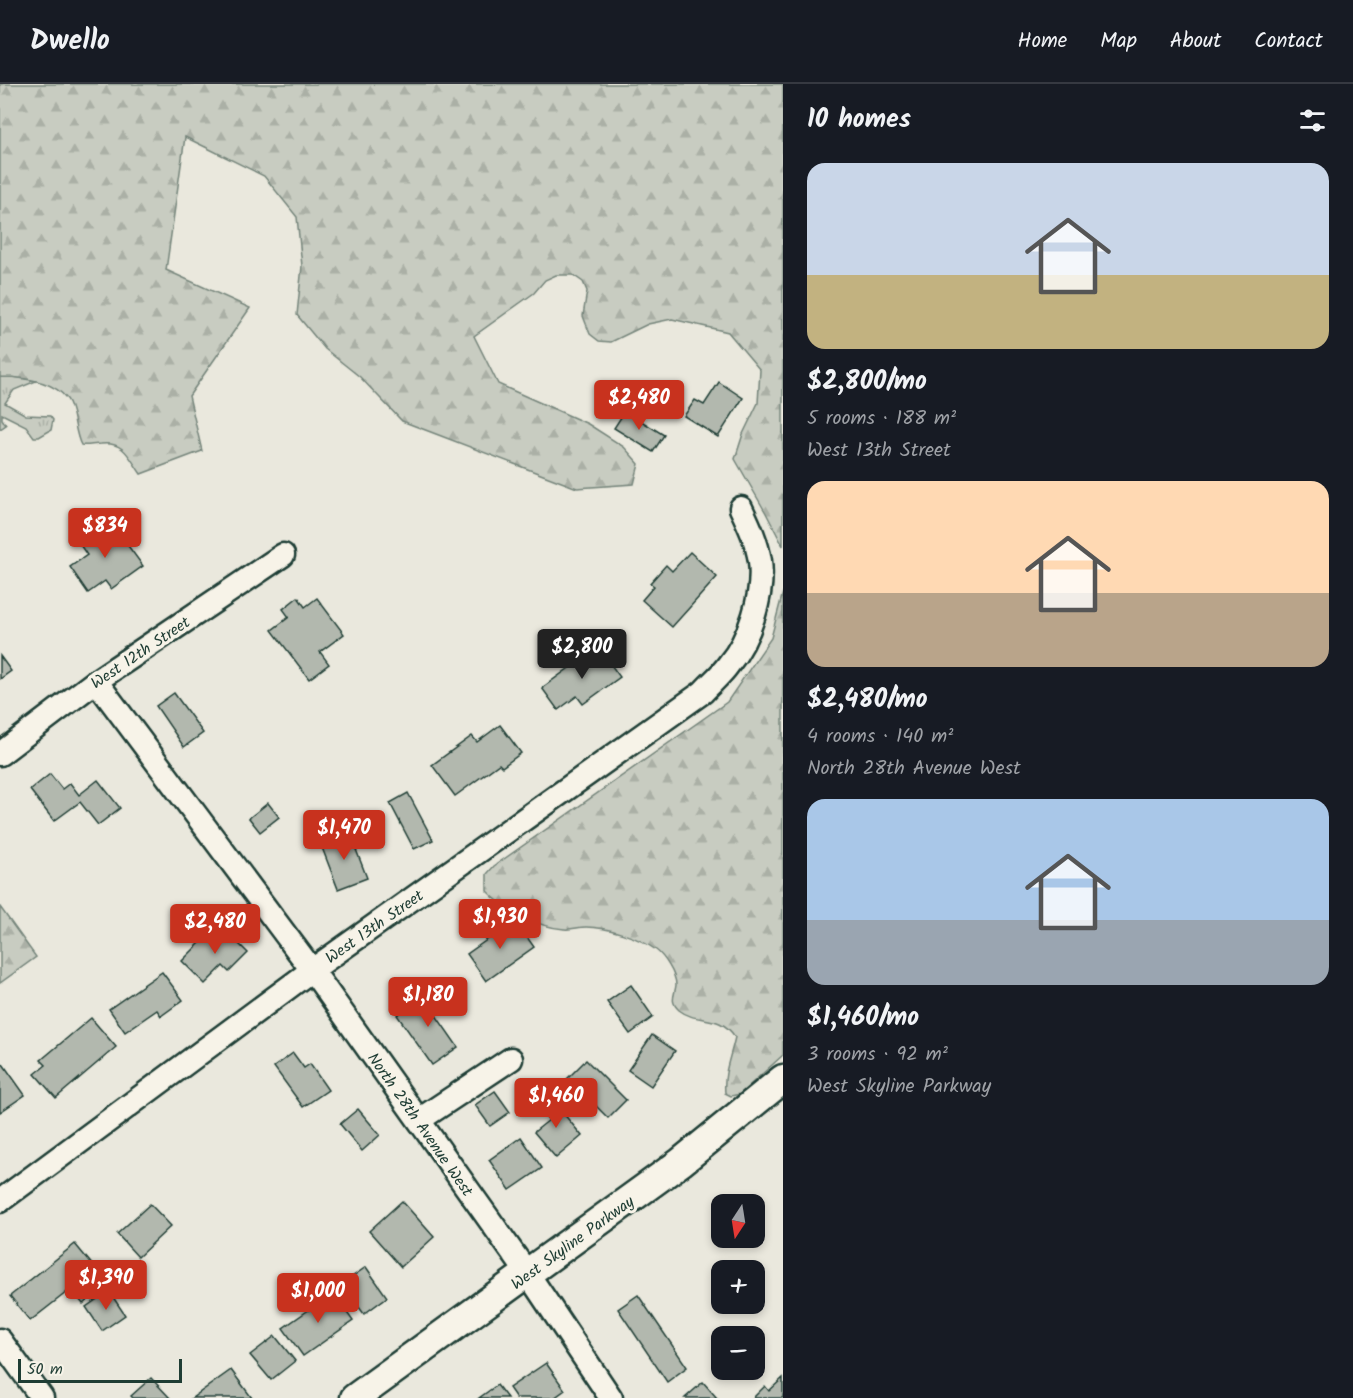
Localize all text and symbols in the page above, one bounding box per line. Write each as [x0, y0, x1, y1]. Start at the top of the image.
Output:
text: Dwello [30, 19, 110, 64]
text: Home [1018, 25, 1067, 58]
text: Map [1100, 25, 1137, 58]
text: About [1170, 25, 1221, 58]
text: Contact [1254, 25, 1323, 58]
text: 10 homes [807, 99, 911, 141]
icon: filters [1296, 104, 1329, 137]
icon: home [1014, 202, 1122, 310]
text: $2,800/mo [807, 361, 927, 403]
pin: $2,480 [590, 380, 688, 431]
text: $2,480 [608, 383, 670, 415]
text: 5 rooms · 188 m² [807, 403, 956, 435]
text: West 13th Street [807, 435, 951, 467]
pin: $834 [69, 508, 141, 559]
text: $834 [82, 511, 128, 543]
icon: home [1014, 520, 1122, 628]
street label: West 12th Street [86, 610, 196, 696]
pin: $2,800 [533, 629, 631, 680]
text: $2,800 [551, 632, 613, 664]
text: $2,480/mo [807, 679, 928, 721]
text: 4 rooms · 140 m² [807, 721, 953, 753]
text: North 28th Avenue West [807, 753, 1021, 785]
pin: $1,470 [295, 810, 393, 861]
text: $1,470 [317, 813, 371, 845]
icon: home [1014, 838, 1122, 946]
street label: West 13th Street [321, 884, 430, 970]
pin: $1,930 [451, 899, 549, 950]
text: $1,930 [473, 902, 527, 934]
pin: $2,480 [166, 904, 264, 955]
text: $2,480 [184, 907, 246, 939]
pin: $1,180 [379, 977, 477, 1028]
text: $1,180 [402, 980, 454, 1012]
text: $1,460/mo [807, 997, 919, 1039]
text: 3 rooms · 92 m² [807, 1039, 948, 1071]
street label: North 28th Avenue West [361, 1048, 479, 1203]
text: West Skyline Parkway [807, 1071, 991, 1103]
pin: $1,460 [507, 1078, 605, 1129]
text: $1,460 [528, 1081, 584, 1113]
street label: West Skyline Parkway [506, 1190, 640, 1297]
north arrow [711, 1194, 765, 1248]
map controls [711, 1194, 765, 1380]
pin: $1,390 [57, 1260, 155, 1311]
button: + [711, 1260, 765, 1314]
text: $1,390 [79, 1263, 133, 1295]
pin: $1,000 [269, 1273, 367, 1324]
text: $1,000 [291, 1276, 345, 1308]
button: − [711, 1326, 765, 1380]
scale bar [18, 1356, 182, 1384]
text: 50 m [27, 1357, 63, 1382]

